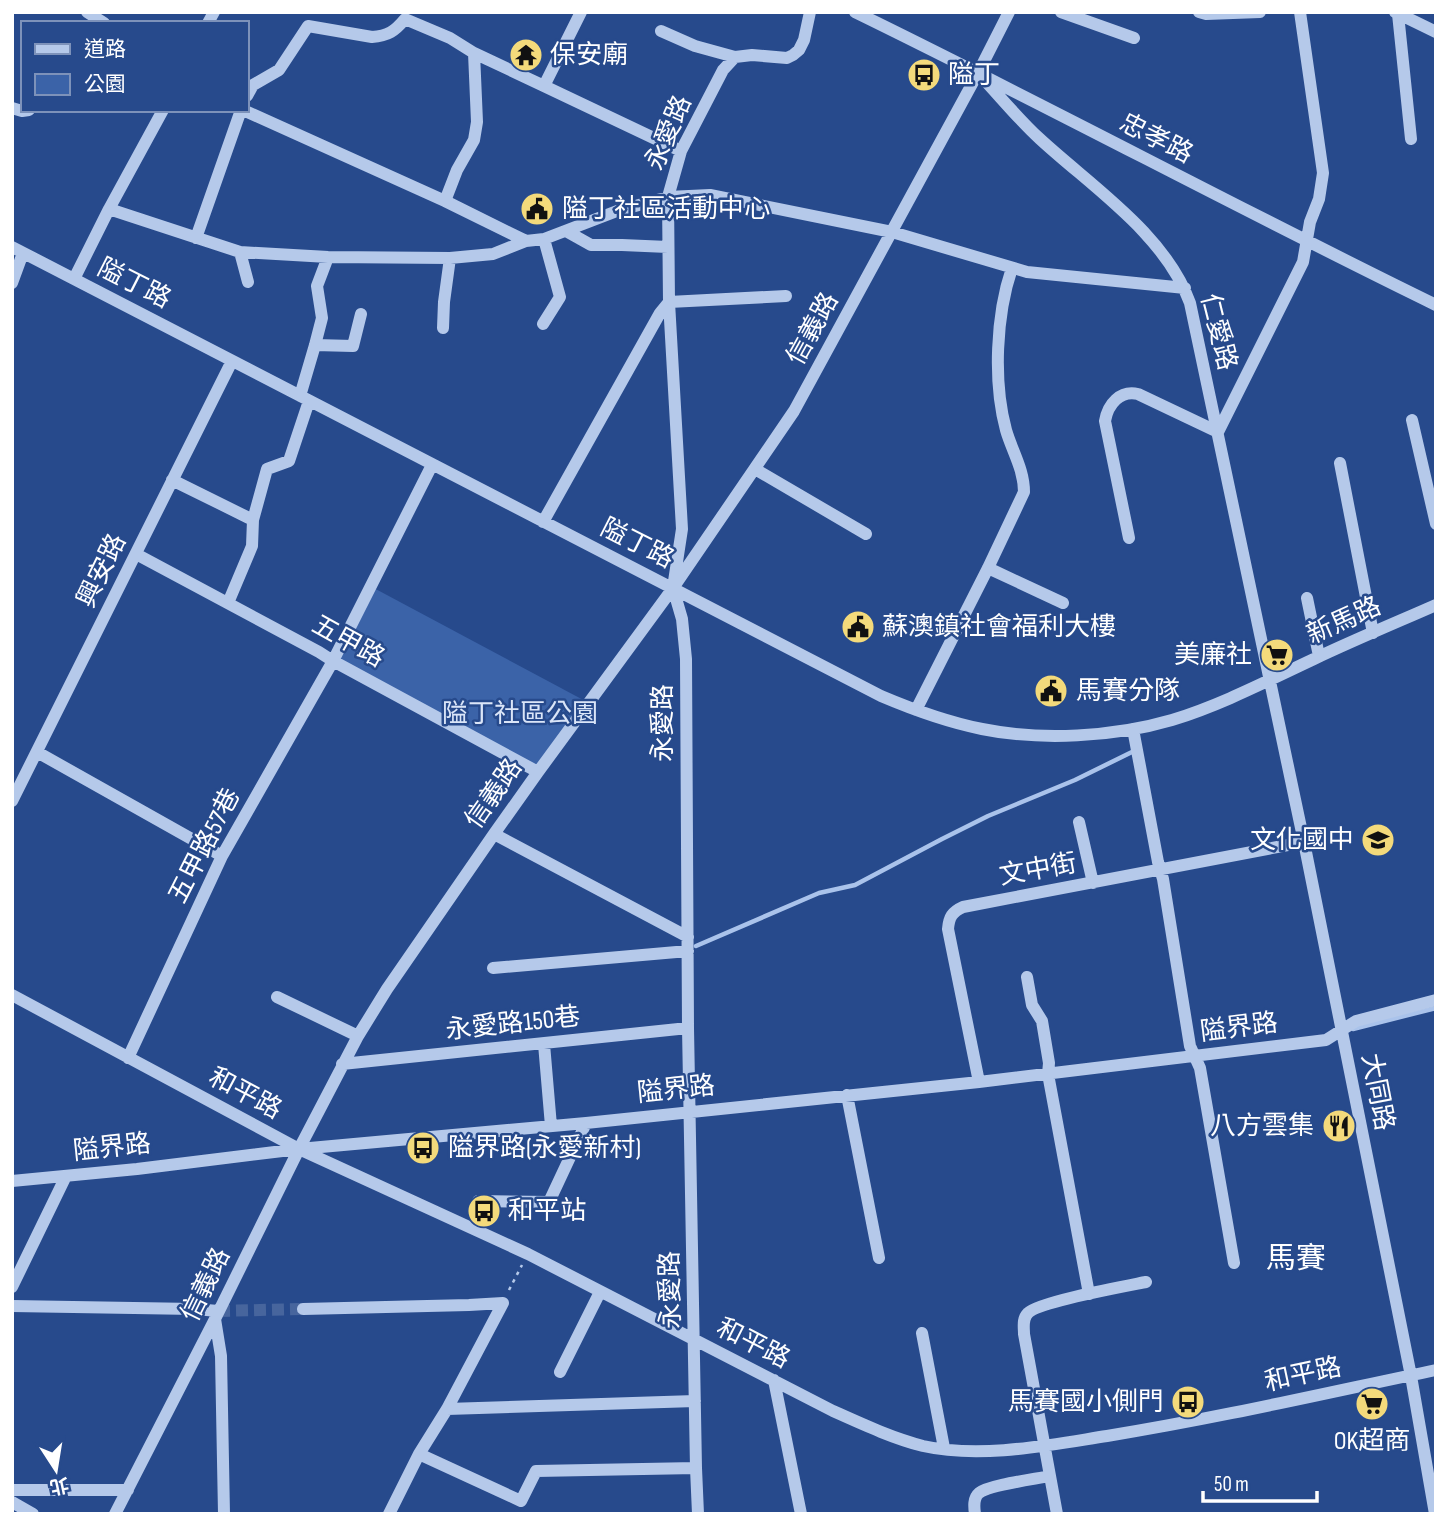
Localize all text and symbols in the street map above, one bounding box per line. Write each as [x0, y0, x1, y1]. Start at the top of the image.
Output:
legend [21, 21, 248, 112]
temple icon: 保安廟 [507, 36, 545, 74]
text: 道路 [84, 37, 126, 62]
place label: 保安廟 [550, 40, 628, 71]
bus stop icon: 隘丁 [905, 56, 943, 94]
place label: 隘丁 [948, 60, 1000, 91]
text: 公園 [84, 72, 126, 97]
street label: 永愛路 [639, 91, 699, 175]
street label: 忠孝路 [1114, 107, 1198, 171]
public building icon: 隘丁社區活動中心 [518, 190, 556, 228]
place label: 隘丁社區活動中心 [562, 194, 770, 225]
street label: 隘丁路 [92, 252, 176, 316]
street label: 信義路 [781, 287, 845, 371]
street label: 仁愛路 [1194, 290, 1242, 374]
street label: 隘丁路 [595, 512, 679, 576]
street label: 興安路 [71, 529, 133, 613]
street label: 新馬路 [1302, 591, 1386, 651]
public building icon: 蘇澳鎮社會福利大樓 [839, 608, 877, 646]
street label: 五甲路 [306, 610, 390, 674]
place label: 蘇澳鎮社會福利大樓 [882, 612, 1116, 643]
supermarket icon: 美廉社 [1258, 636, 1296, 674]
place label: 美廉社 [1174, 640, 1252, 671]
public building icon: 馬賽分隊 [1032, 672, 1070, 710]
place label: 馬賽分隊 [1076, 676, 1180, 707]
street label: 永愛路 [648, 684, 679, 762]
park label: 隘丁社區公園 [442, 699, 598, 730]
street label: 信義路 [459, 753, 529, 835]
street label: 五甲路57巷 [163, 783, 247, 909]
school or university icon: 文化國中 [1359, 821, 1397, 859]
place label: 文化國中 [1250, 825, 1354, 856]
street label: 文中街 [997, 848, 1079, 892]
street label: 永愛路150巷 [444, 1002, 582, 1046]
street label: 隘界路 [1198, 1008, 1280, 1048]
street label: 大同路 [1354, 1051, 1400, 1133]
street label: 和平路 [203, 1062, 287, 1126]
street label: 隘界路 [636, 1071, 716, 1109]
restaurant icon: 八方雲集 [1320, 1107, 1358, 1145]
place label: 八方雲集 [1210, 1111, 1314, 1142]
street label: 隘界路 [72, 1129, 152, 1167]
bus stop icon: 隘界路(永愛新村) [404, 1129, 442, 1167]
place label: 隘界路(永愛新村) [448, 1133, 641, 1164]
bus stop icon: 和平站 [465, 1192, 503, 1230]
place label: 和平站 [508, 1196, 586, 1227]
district label: 馬賽 [1266, 1241, 1326, 1277]
street label: 信義路 [175, 1243, 237, 1327]
street label: 永愛路 [655, 1251, 687, 1329]
street label: 和平路 [711, 1312, 795, 1376]
street label: 和平路 [1262, 1352, 1344, 1398]
bus stop icon: 馬賽國小側門 [1169, 1383, 1207, 1421]
supermarket icon: OK超商 [1353, 1385, 1391, 1423]
place label: 馬賽國小側門 [1008, 1387, 1164, 1418]
place label: OK超商 [1334, 1426, 1410, 1457]
north arrow [21, 1435, 91, 1505]
scale bar [1203, 1460, 1317, 1504]
text: 北 [48, 1472, 71, 1498]
text: 50 m [1214, 1472, 1249, 1497]

